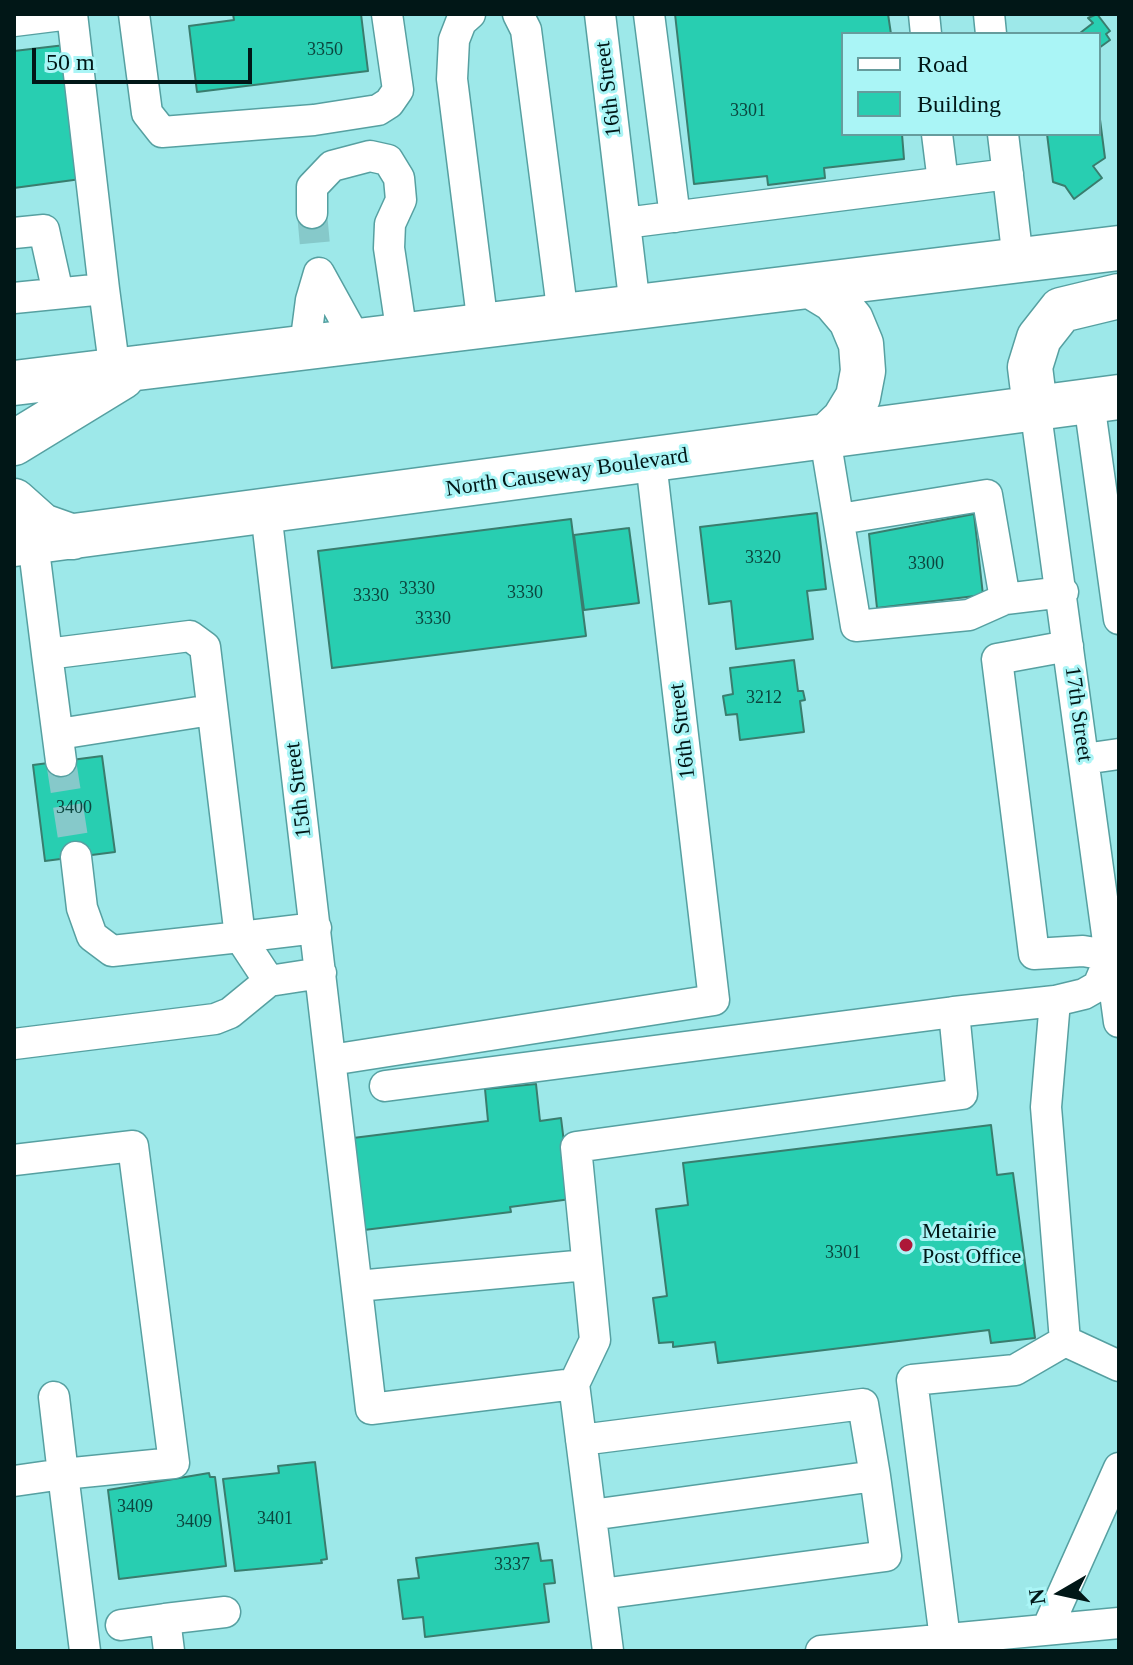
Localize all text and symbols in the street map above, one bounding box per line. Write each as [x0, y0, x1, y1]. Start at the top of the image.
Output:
scale bar [36, 32, 256, 82]
legend [841, 32, 1101, 136]
house number: 3350 [307, 39, 343, 61]
street label: 16th Street [590, 40, 628, 138]
text: 50 m [46, 49, 95, 75]
text: Road [917, 51, 968, 77]
text: Building [917, 91, 1001, 117]
house number: 3301 [730, 100, 766, 122]
street label: North Causeway Boulevard [444, 443, 690, 503]
house number: 3320 [745, 547, 781, 569]
house number: 3300 [908, 553, 944, 575]
house number: 3330 [399, 578, 435, 600]
house number: 3330 [507, 582, 543, 604]
house number: 3330 [353, 585, 389, 607]
house number: 3330 [415, 608, 451, 630]
street label: 17th Street [1058, 665, 1098, 763]
street label: 16th Street [664, 682, 702, 780]
house number: 3212 [746, 687, 782, 709]
street label: 15th Street [280, 741, 318, 839]
house number: 3400 [56, 797, 92, 819]
place label: Metairie Post Office [922, 1219, 1021, 1270]
marker: Metairie Post Office [897, 1236, 915, 1254]
house number: 3301 [825, 1242, 861, 1264]
house number: 3409 [117, 1496, 153, 1518]
house number: 3401 [257, 1508, 293, 1530]
house number: 3409 [176, 1511, 212, 1533]
north arrow [1021, 1553, 1101, 1633]
house number: 3337 [494, 1554, 530, 1576]
text: N [1023, 1587, 1050, 1607]

